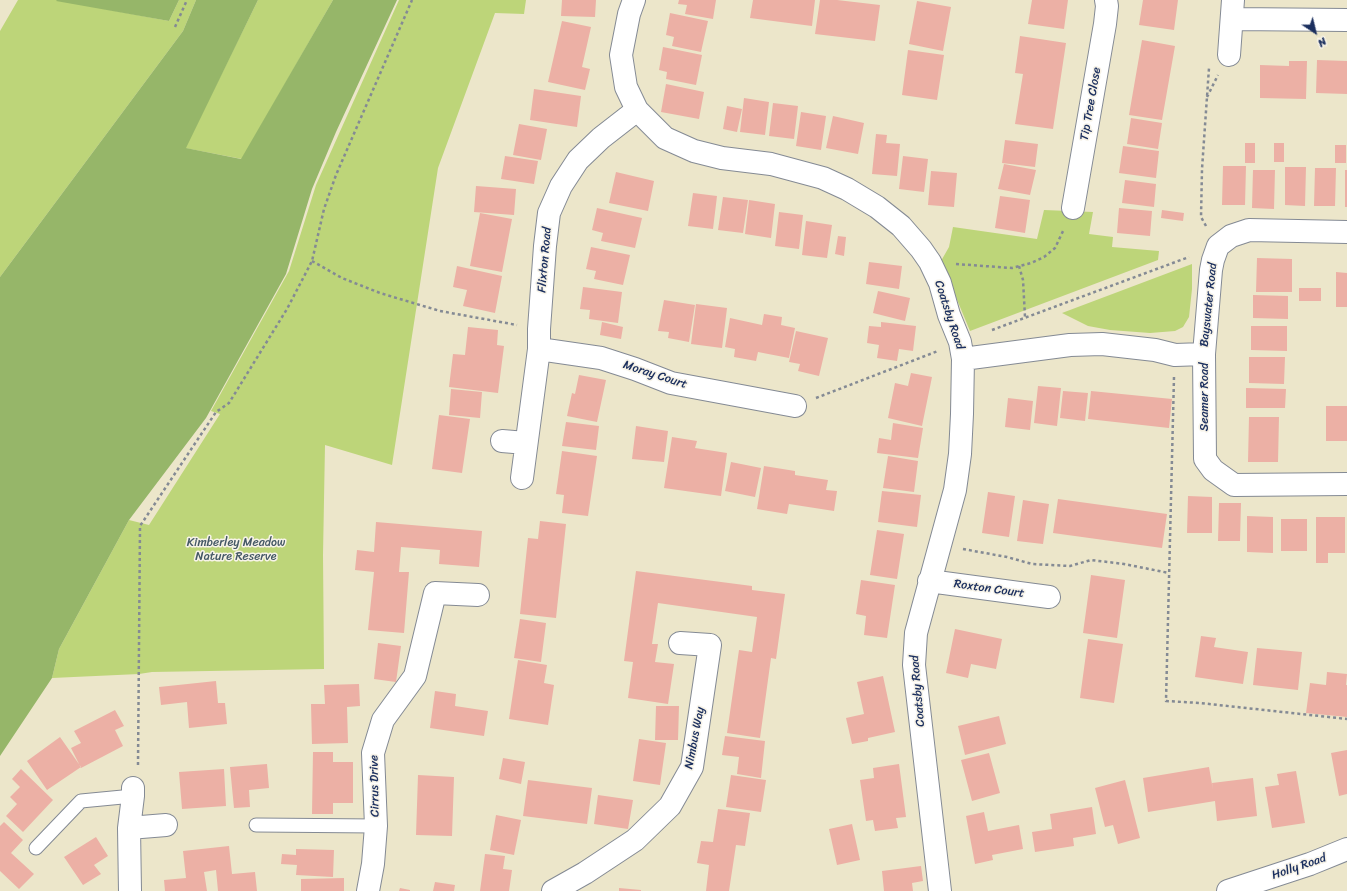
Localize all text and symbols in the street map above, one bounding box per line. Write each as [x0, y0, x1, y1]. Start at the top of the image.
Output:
north arrow [1295, 12, 1335, 52]
text: N [1314, 32, 1331, 52]
street label: Tip Tree Close [1077, 66, 1105, 142]
street label: Flixton Road [535, 227, 555, 293]
street label: Bayswater Road [1197, 262, 1221, 348]
street label: Coatsby Road [931, 279, 967, 351]
street label: Moray Court [621, 358, 689, 392]
street label: Seamer Road [1198, 363, 1212, 431]
park label: Kimberley Meadow Nature Reserve [187, 536, 285, 564]
street label: Roxton Court [953, 577, 1025, 601]
street label: Coatsby Road [908, 655, 928, 727]
street label: Nimbus Way [682, 706, 708, 770]
street label: Cirrus Drive [367, 755, 383, 817]
street label: Holly Road [1270, 851, 1328, 883]

